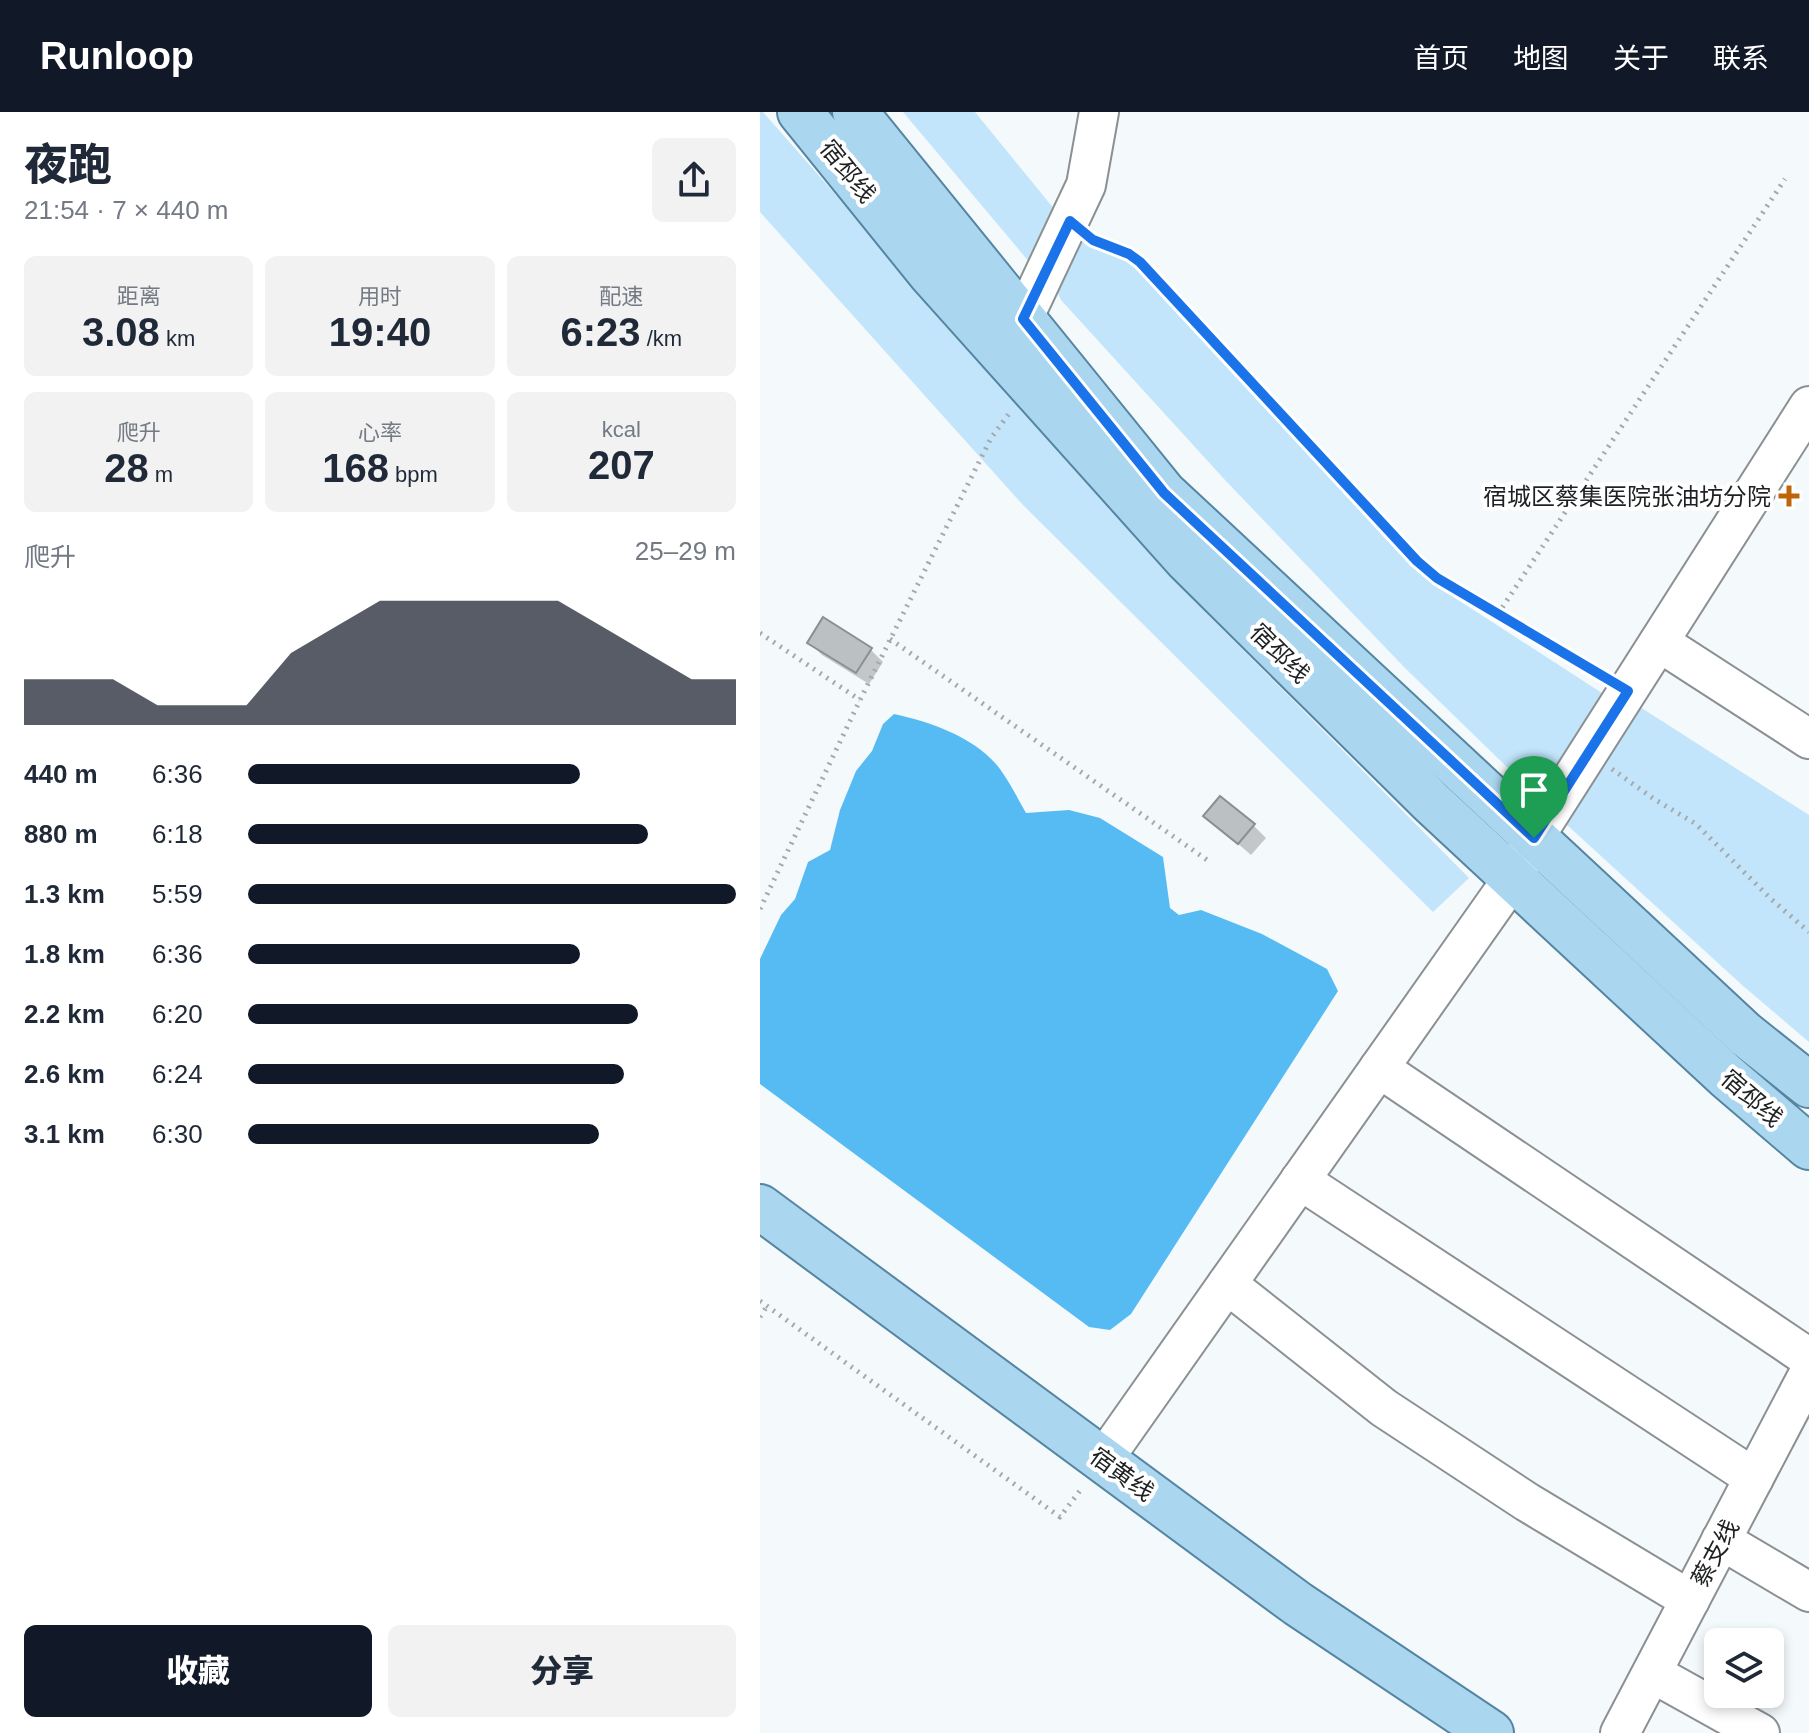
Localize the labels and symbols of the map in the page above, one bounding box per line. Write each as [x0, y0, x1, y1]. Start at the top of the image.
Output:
street label: 宿邳线 [815, 135, 881, 207]
place label: 宿城区蔡集医院张油坊分院 [1483, 483, 1771, 510]
marker: 宿城区蔡集医院张油坊分院 [1778, 485, 1800, 507]
street label: 宿邳线 [1245, 618, 1315, 688]
pin [1500, 756, 1568, 838]
street label: 宿邳线 [1716, 1064, 1788, 1132]
street label: 宿黄线 [1085, 1442, 1159, 1506]
street label: 蔡支线 [1686, 1515, 1744, 1591]

